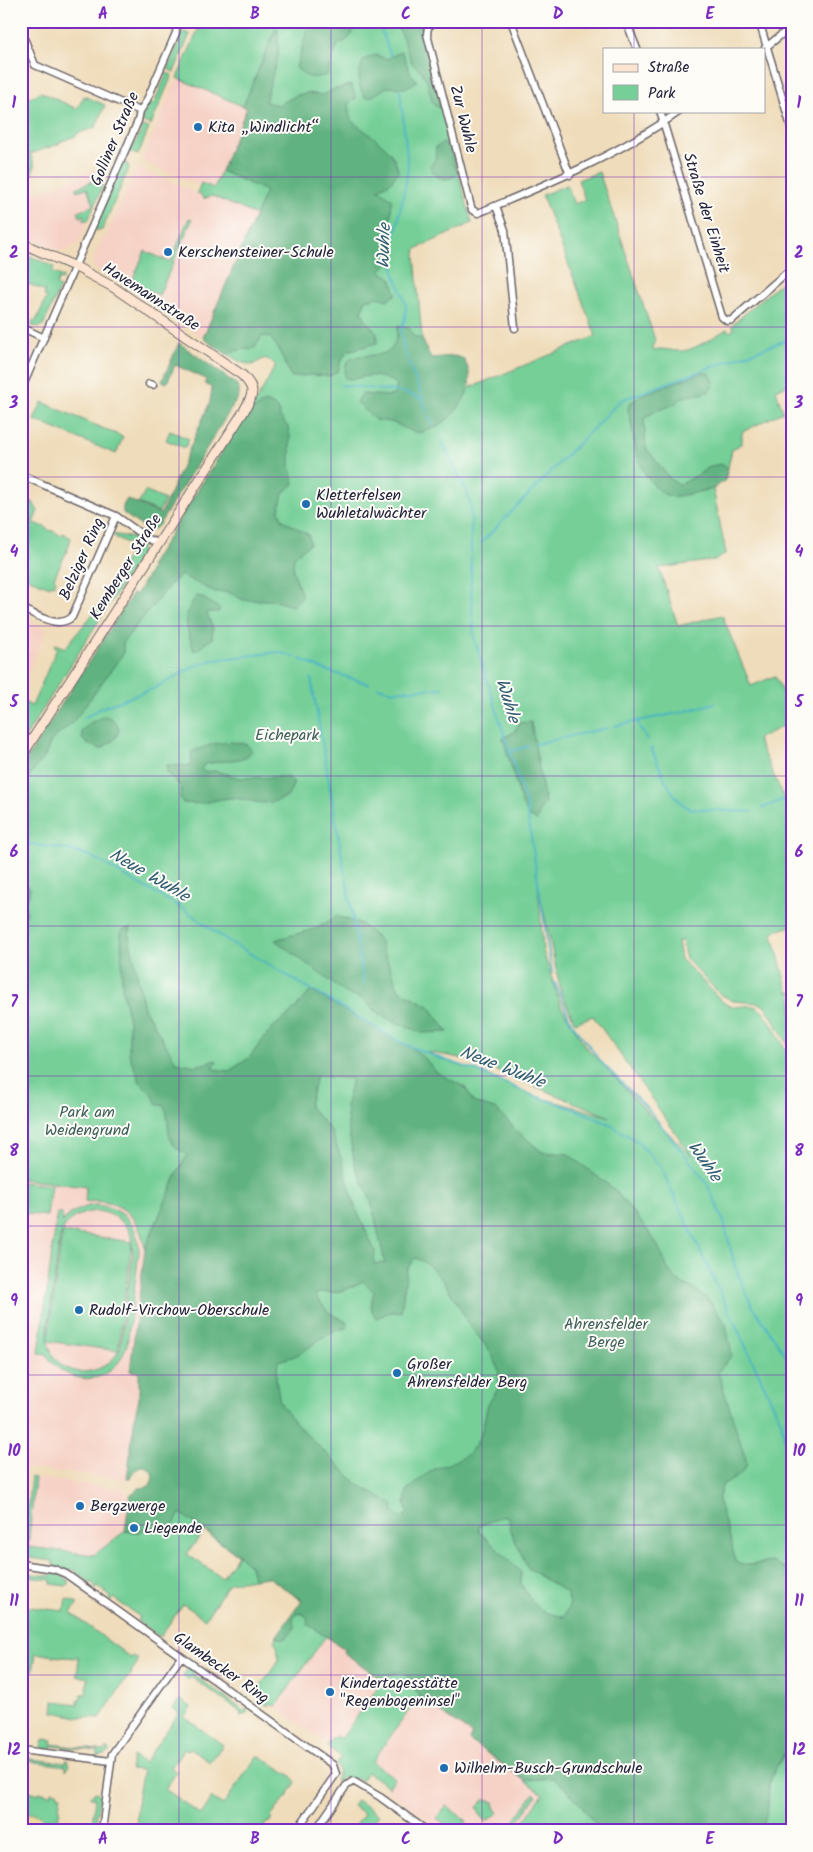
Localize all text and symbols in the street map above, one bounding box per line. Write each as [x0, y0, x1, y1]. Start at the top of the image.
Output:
text: A [98, 2, 108, 27]
text: B [250, 2, 260, 27]
text: C [401, 2, 411, 27]
text: D [553, 2, 564, 27]
text: E [706, 2, 716, 27]
legend [603, 48, 766, 112]
text: Straße [648, 56, 690, 80]
street label: Zur Wuhle [442, 82, 484, 156]
text: Park [648, 82, 676, 106]
street label: Golliner Straße [84, 88, 146, 190]
text: 1 [12, 91, 17, 116]
text: 1 [797, 91, 802, 116]
place label: Kita „Windlicht“ [208, 115, 320, 140]
marker: Kita „Windlicht“ [192, 121, 204, 133]
street label: Straße der Einheit [676, 150, 736, 277]
water label: Wuhle [370, 221, 400, 269]
place label: Kerschensteiner-Schule [178, 240, 334, 265]
text: 2 [9, 241, 19, 266]
text: 2 [794, 241, 804, 266]
marker: Kerschensteiner-Schule [162, 246, 174, 258]
street label: Havemannstraße [97, 256, 205, 338]
text: 3 [9, 391, 19, 416]
text: 3 [794, 391, 804, 416]
place label: Kletterfelsen Wuhletalwächter [316, 483, 428, 526]
marker: Kletterfelsen Wuhletalwächter [300, 498, 312, 510]
street label: Kemberger Straße [83, 509, 169, 625]
street label: Belziger Ring [53, 514, 111, 604]
text: 4 [10, 540, 19, 565]
text: 4 [795, 540, 804, 565]
water label: Wuhle [487, 675, 528, 729]
text: 5 [9, 690, 20, 715]
text: 5 [794, 690, 805, 715]
park label: Eichepark [255, 723, 319, 748]
text: 6 [10, 840, 19, 865]
text: 6 [795, 840, 804, 865]
water label: Neue Wuhle [103, 841, 196, 912]
text: 7 [10, 990, 18, 1015]
text: 7 [795, 990, 803, 1015]
water label: Neue Wuhle [455, 1038, 551, 1098]
park label: Park am Weidengrund [45, 1100, 130, 1143]
water label: Wuhle [679, 1135, 730, 1190]
text: 8 [9, 1139, 19, 1164]
text: 8 [794, 1139, 804, 1164]
text: 9 [10, 1289, 18, 1314]
text: 9 [795, 1289, 803, 1314]
place label: Rudolf-Virchow-Oberschule [89, 1298, 269, 1323]
marker: Rudolf-Virchow-Oberschule [73, 1304, 85, 1316]
park label: Ahrensfelder Berge [564, 1312, 650, 1355]
place label: Großer Ahrensfelder Berg [407, 1352, 527, 1395]
marker: Großer Ahrensfelder Berg [391, 1367, 403, 1379]
text: 10 [7, 1439, 21, 1464]
text: 10 [792, 1439, 806, 1464]
place label: Bergzwerge [90, 1494, 165, 1519]
marker: Bergzwerge [74, 1500, 86, 1512]
place label: Liegende [144, 1516, 202, 1541]
marker: Liegende [128, 1522, 140, 1534]
text: 11 [9, 1589, 19, 1614]
text: 11 [794, 1589, 804, 1614]
street label: Glambecker Ring [168, 1626, 274, 1710]
place label: Kindertagesstätte "Regenbogeninsel" [340, 1671, 460, 1714]
marker: Kindertagesstätte "Regenbogeninsel" [324, 1686, 336, 1698]
text: 12 [7, 1738, 21, 1763]
text: 12 [792, 1738, 806, 1763]
place label: Wilhelm-Busch-Grundschule [454, 1756, 642, 1781]
marker: Wilhelm-Busch-Grundschule [438, 1762, 450, 1774]
text: A [98, 1827, 108, 1852]
text: B [250, 1827, 260, 1852]
text: C [401, 1827, 411, 1852]
text: D [553, 1827, 564, 1852]
text: E [706, 1827, 716, 1852]

